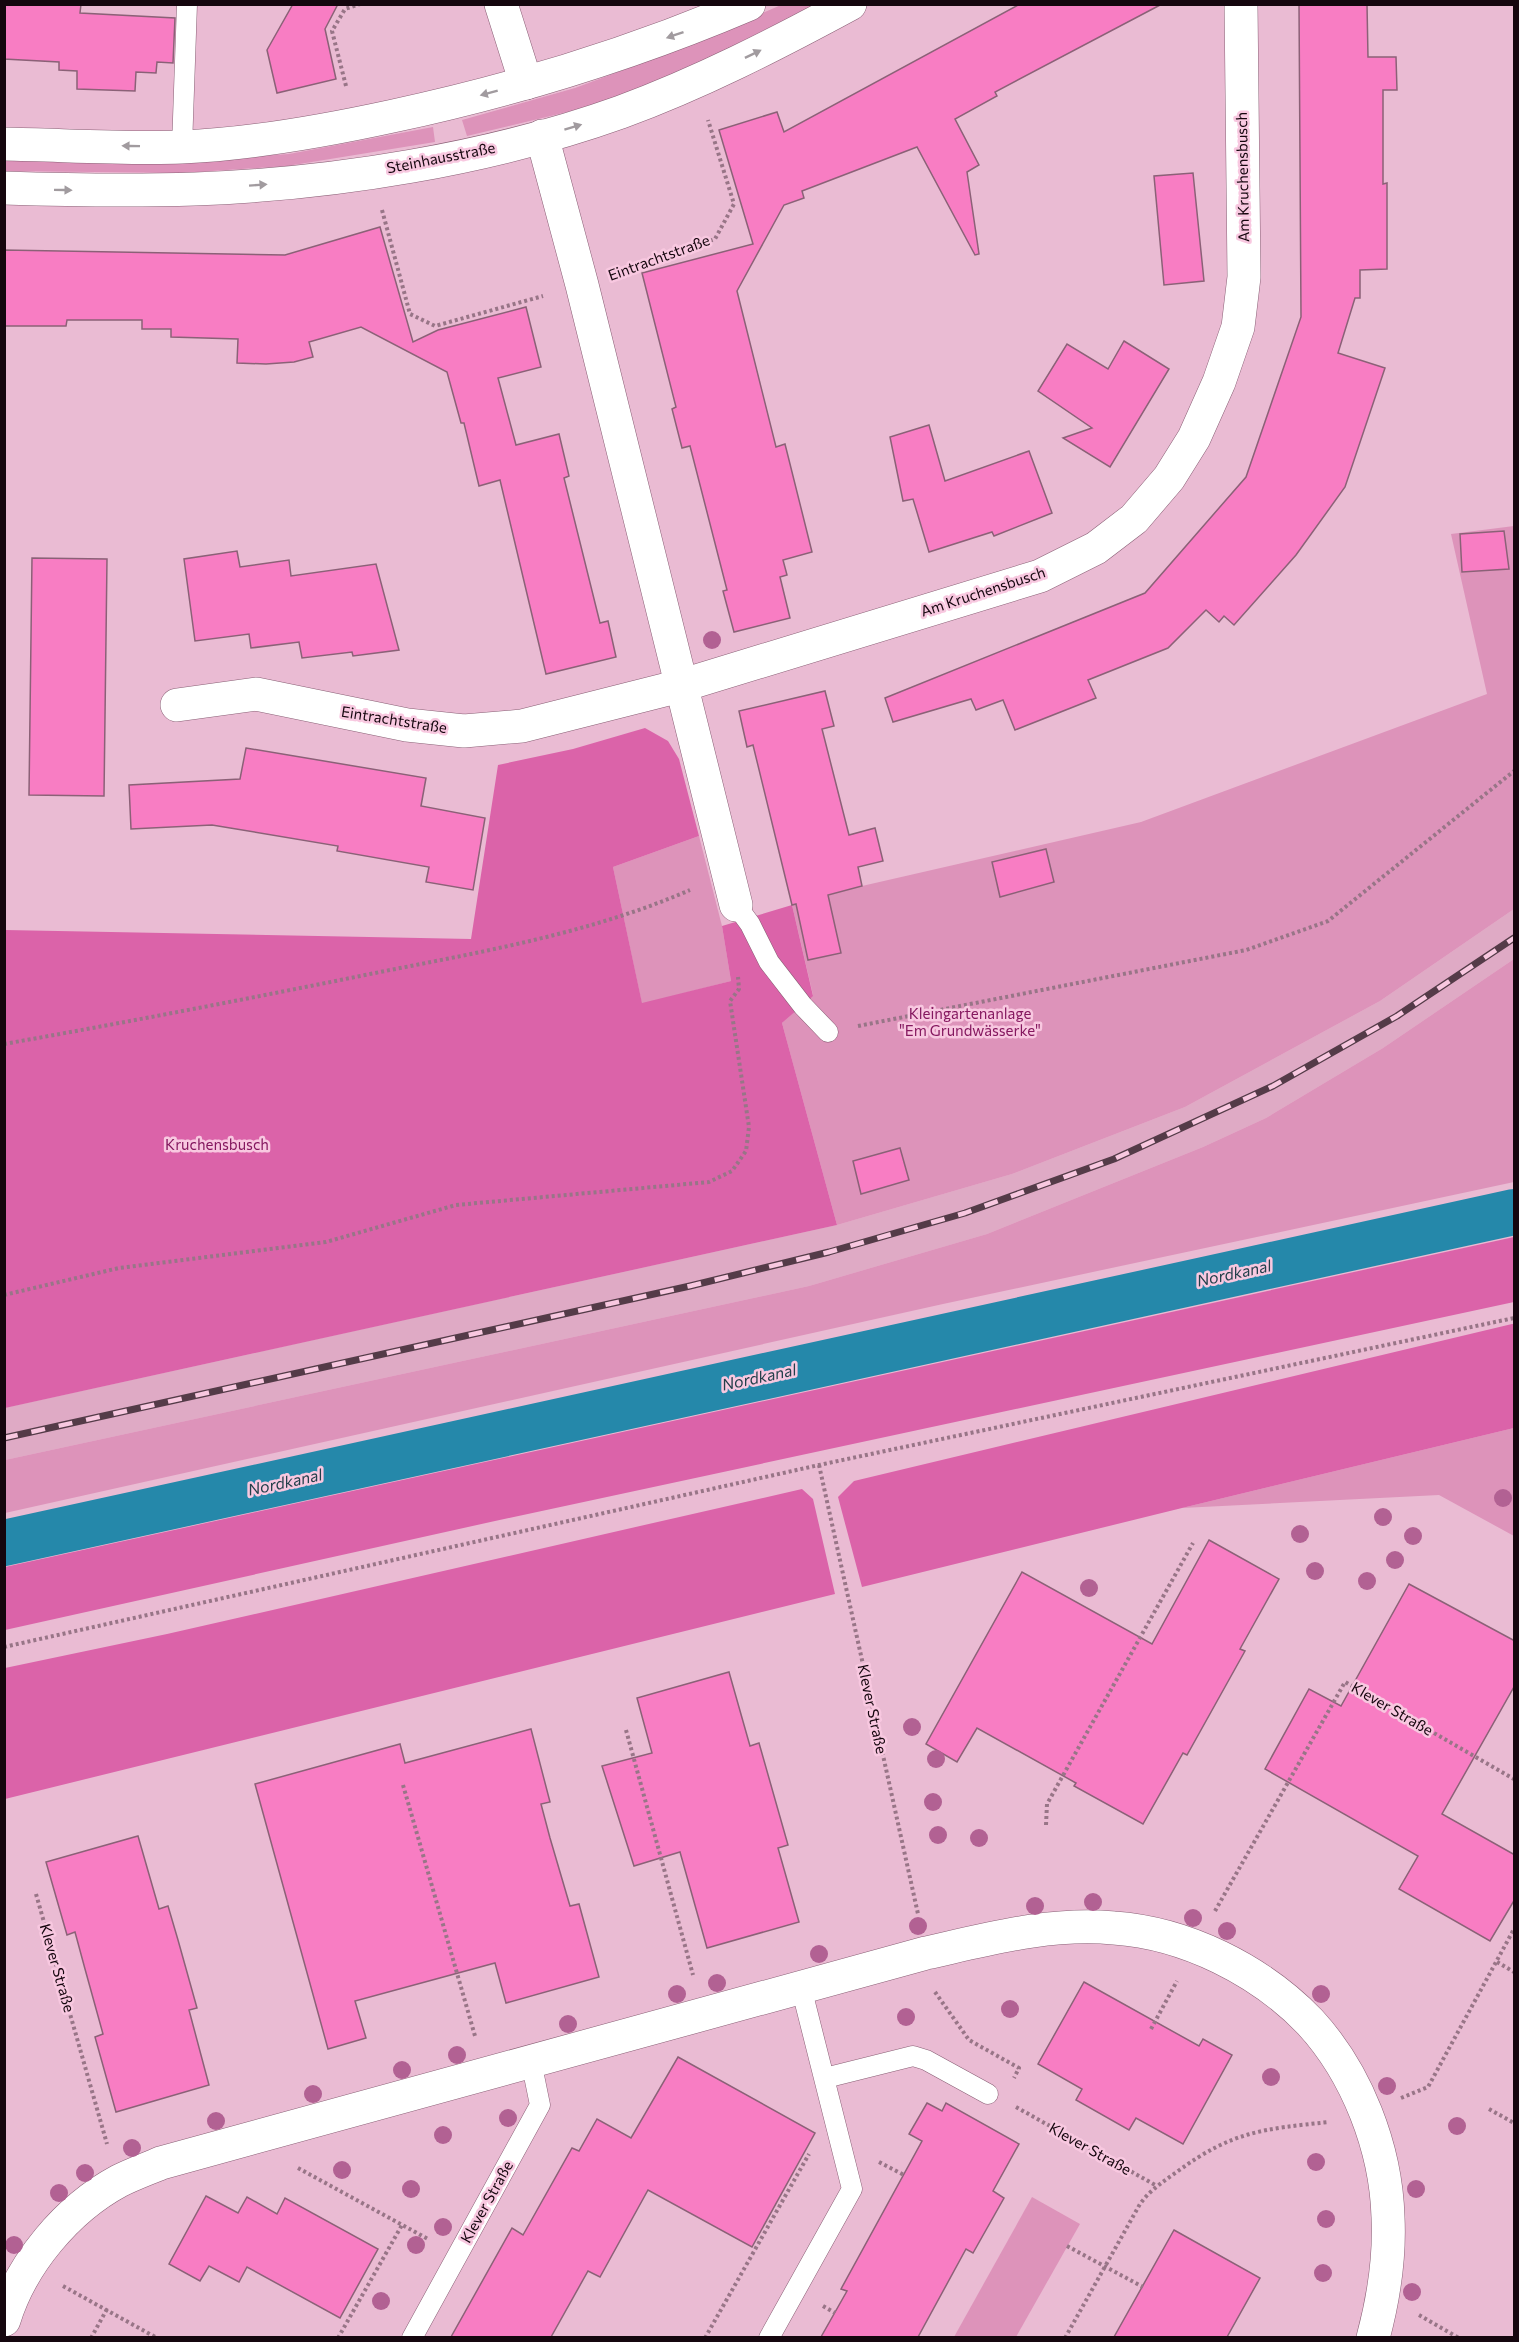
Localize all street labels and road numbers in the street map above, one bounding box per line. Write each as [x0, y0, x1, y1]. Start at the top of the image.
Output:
street label: Am Kruchensbusch [1232, 112, 1252, 242]
street label: Steinhausstraße [385, 138, 497, 176]
street label: Eintrachtstraße [605, 230, 712, 284]
street label: Am Kruchensbusch [918, 562, 1047, 620]
street label: Eintrachtstraße [340, 702, 448, 736]
street label: Klever Straße [855, 1662, 891, 1755]
street label: Klever Straße [1348, 1678, 1437, 1739]
street label: Klever Straße [37, 1921, 79, 2014]
street label: Klever Straße [1046, 2118, 1135, 2178]
street label: Klever Straße [456, 2157, 516, 2246]

